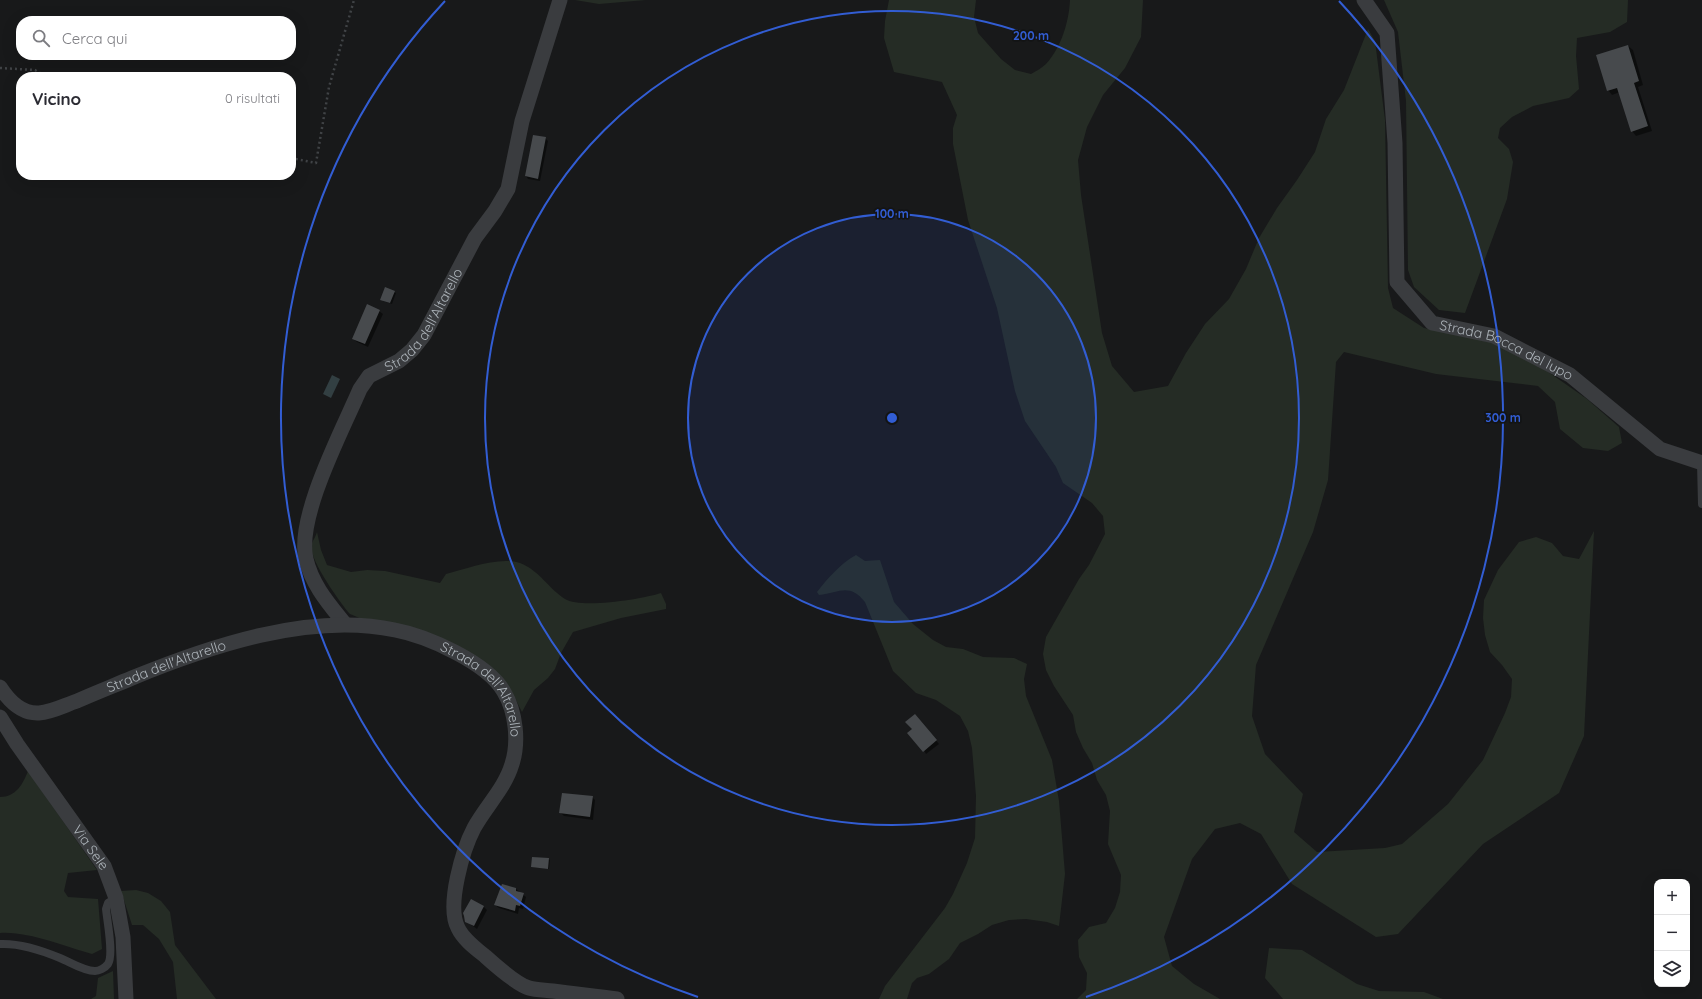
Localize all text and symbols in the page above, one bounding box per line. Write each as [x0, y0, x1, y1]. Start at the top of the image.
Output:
search box [16, 16, 296, 60]
icon: search [30, 27, 52, 49]
text: 200 m [1013, 28, 1049, 43]
text: Cerca qui [62, 29, 128, 48]
text: Vicino [32, 88, 81, 109]
text: 0 risultati [225, 90, 280, 106]
text: 100 m [875, 206, 909, 221]
street label: Strada dell'Altarello [381, 265, 467, 376]
street label: Strada Bocca del lupo [1438, 316, 1576, 384]
text: 300 m [1485, 410, 1521, 425]
centre of rings [885, 411, 899, 425]
street label: Strada dell'Altarello [104, 636, 228, 697]
street label: Strada dell'Altarello [438, 637, 525, 738]
street label: Via Sele [69, 821, 113, 874]
map controls [1654, 879, 1690, 987]
button: + [1654, 879, 1690, 915]
button: − [1654, 915, 1690, 951]
button: layers [1654, 951, 1690, 987]

